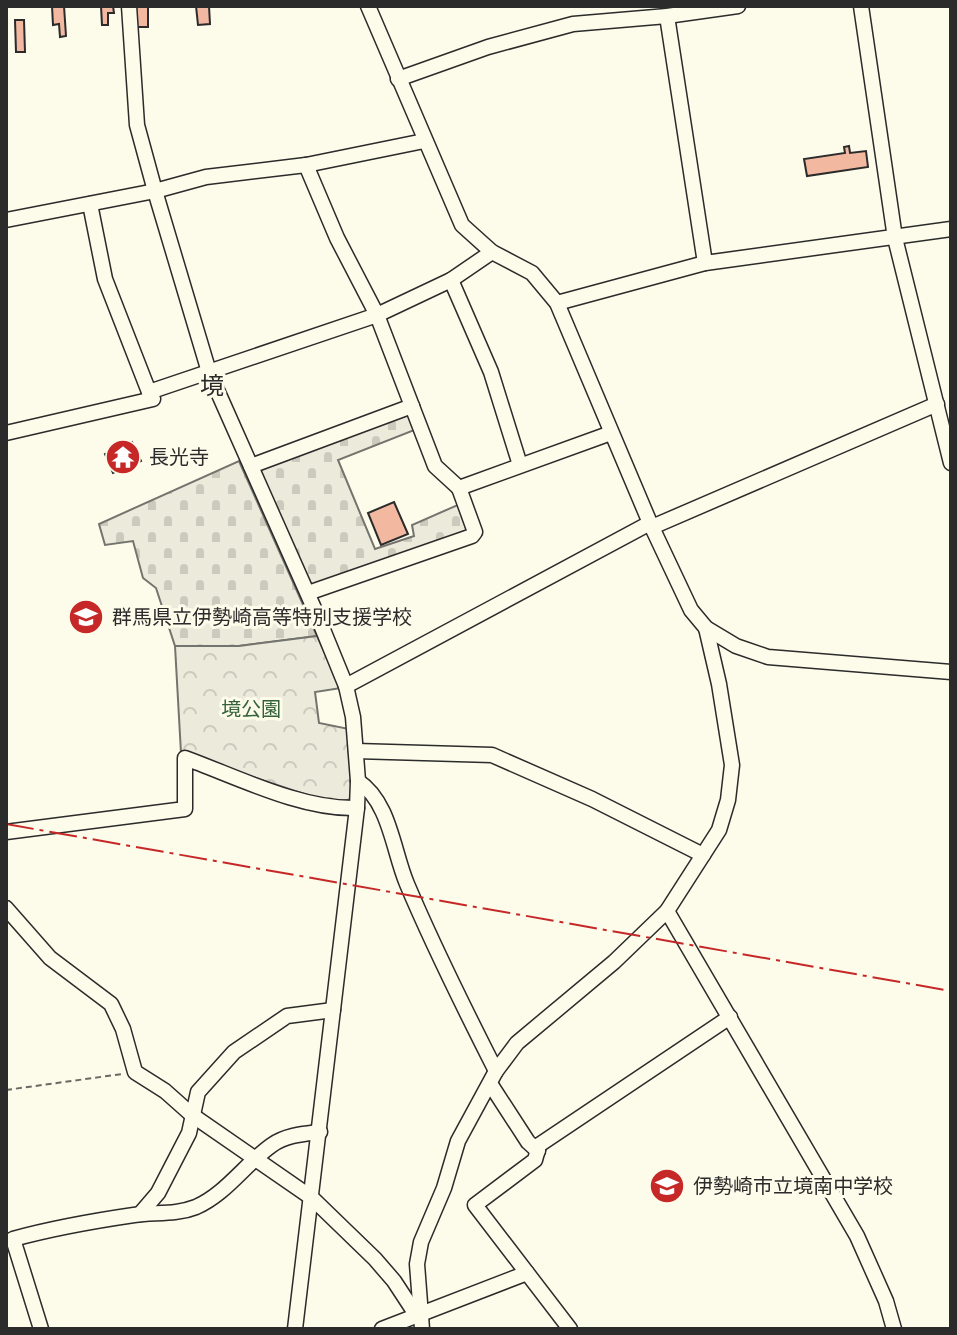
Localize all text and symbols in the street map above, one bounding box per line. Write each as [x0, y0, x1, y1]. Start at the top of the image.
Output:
district label: 境 [200, 372, 224, 400]
temple icon: 長光寺 [104, 438, 142, 476]
place label: 長光寺 [149, 445, 209, 469]
school or university icon: 群馬県立伊勢崎高等特別支援学校 [67, 598, 105, 636]
place label: 群馬県立伊勢崎高等特別支援学校 [112, 605, 412, 629]
park label: 境公園 [221, 697, 281, 721]
school or university icon: 伊勢崎市立境南中学校 [648, 1167, 686, 1205]
place label: 伊勢崎市立境南中学校 [693, 1174, 893, 1198]

